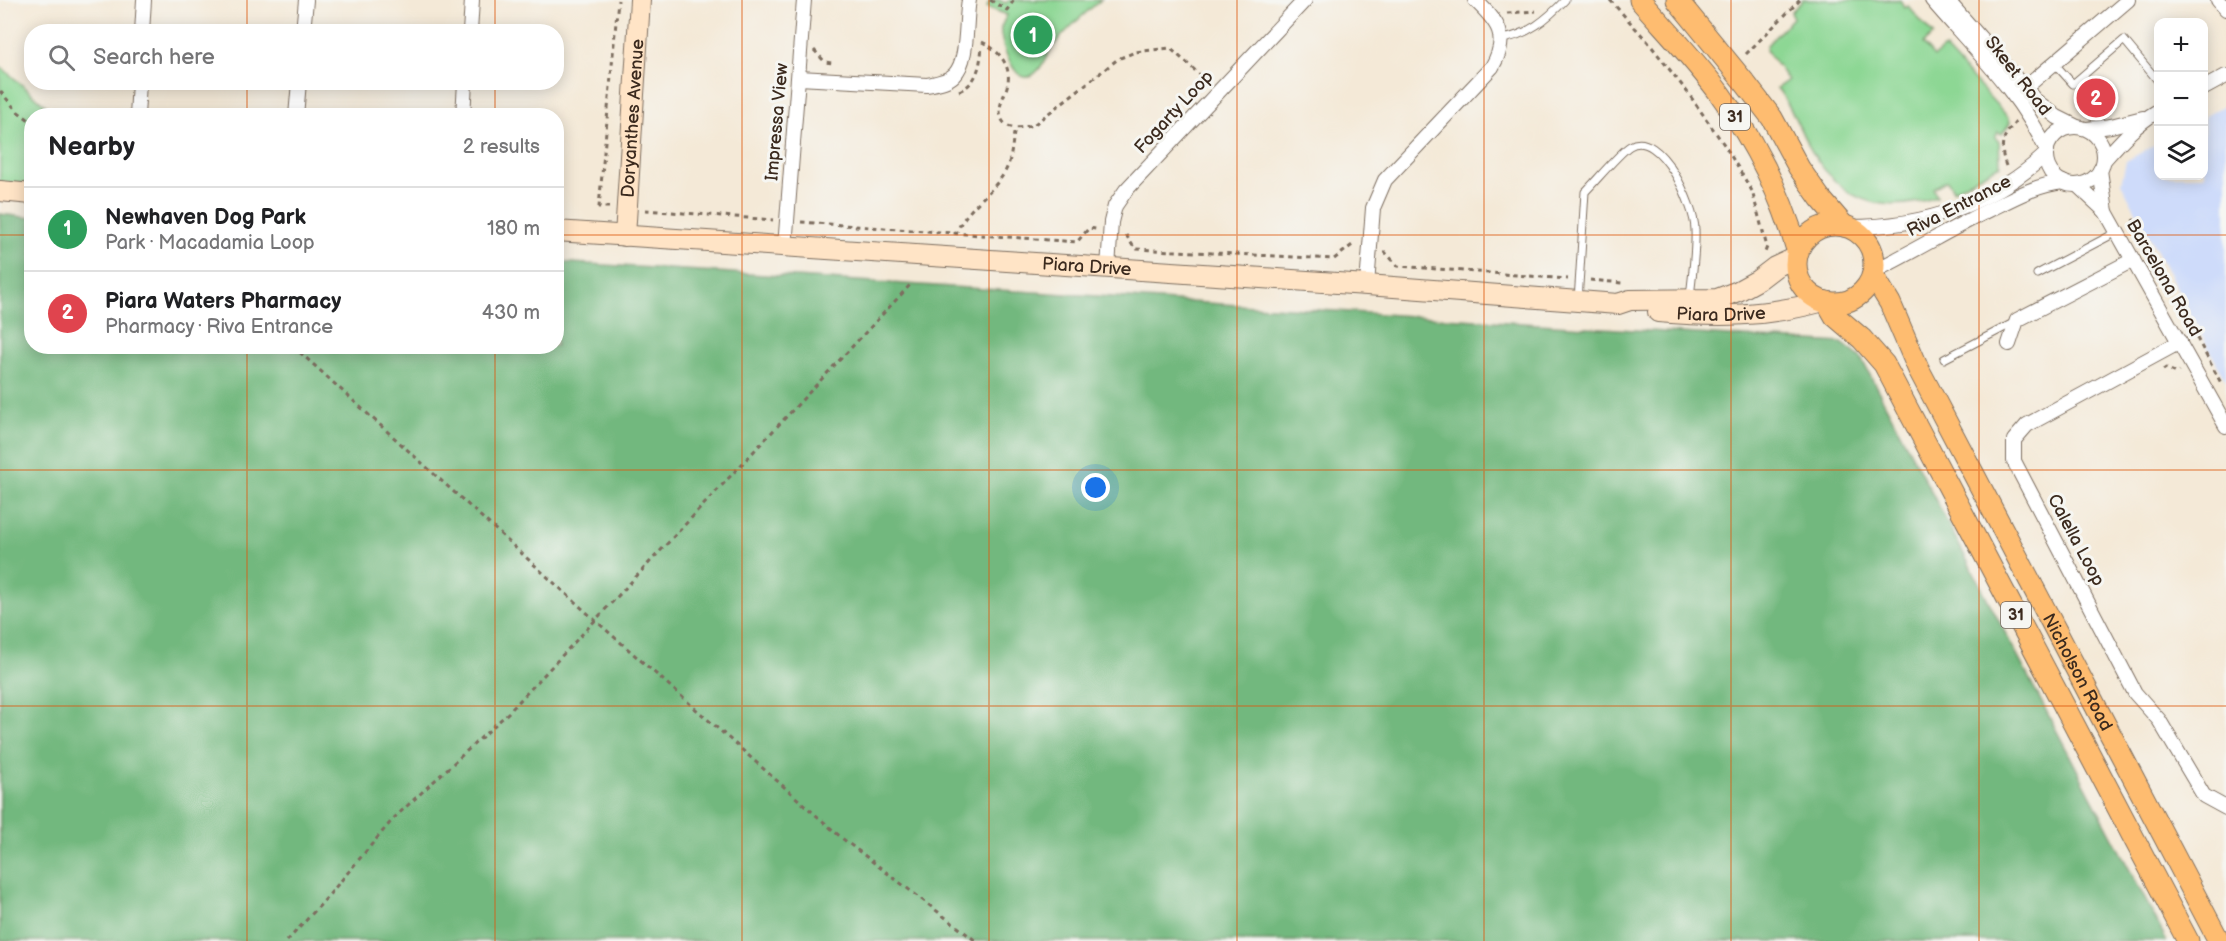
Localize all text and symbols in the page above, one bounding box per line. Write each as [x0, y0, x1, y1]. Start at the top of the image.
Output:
pin: 1 [1014, 12, 1052, 57]
map controls [2154, 18, 2208, 180]
button: + [2154, 18, 2208, 72]
search box [24, 24, 564, 90]
street label: Skeet Road [1981, 32, 2055, 120]
street label: Doryanthes Avenue [617, 38, 648, 198]
icon: search [45, 41, 78, 74]
text: Search here [93, 44, 215, 71]
street label: Impressa View [761, 62, 793, 182]
street label: Fogarty Loop [1130, 66, 1218, 158]
button: − [2154, 72, 2208, 126]
pin: 2 [2076, 76, 2116, 120]
road number: 31 [1720, 104, 1750, 130]
button: layers [2154, 126, 2208, 180]
text: Nearby [48, 132, 135, 163]
text: 2 results [463, 135, 540, 159]
street label: Riva Entrance [1903, 171, 2015, 241]
text: Newhaven Dog Park [105, 204, 306, 231]
street label: Barcelona Road [2122, 216, 2206, 340]
text: 1 [63, 217, 72, 241]
text: 180 m [487, 217, 540, 241]
text: Park · Macadamia Loop [105, 231, 315, 255]
street label: Piara Drive [1042, 253, 1132, 280]
text: Piara Waters Pharmacy [105, 288, 341, 315]
text: 2 [62, 301, 73, 325]
text: 430 m [482, 301, 540, 325]
street label: Piara Drive [1676, 302, 1767, 325]
text: Pharmacy · Riva Entrance [105, 315, 333, 339]
your location [1081, 473, 1110, 502]
street label: Calella Loop [2043, 490, 2109, 590]
road number: 31 [2001, 602, 2031, 628]
street label: Nicholson Road [2038, 610, 2117, 734]

